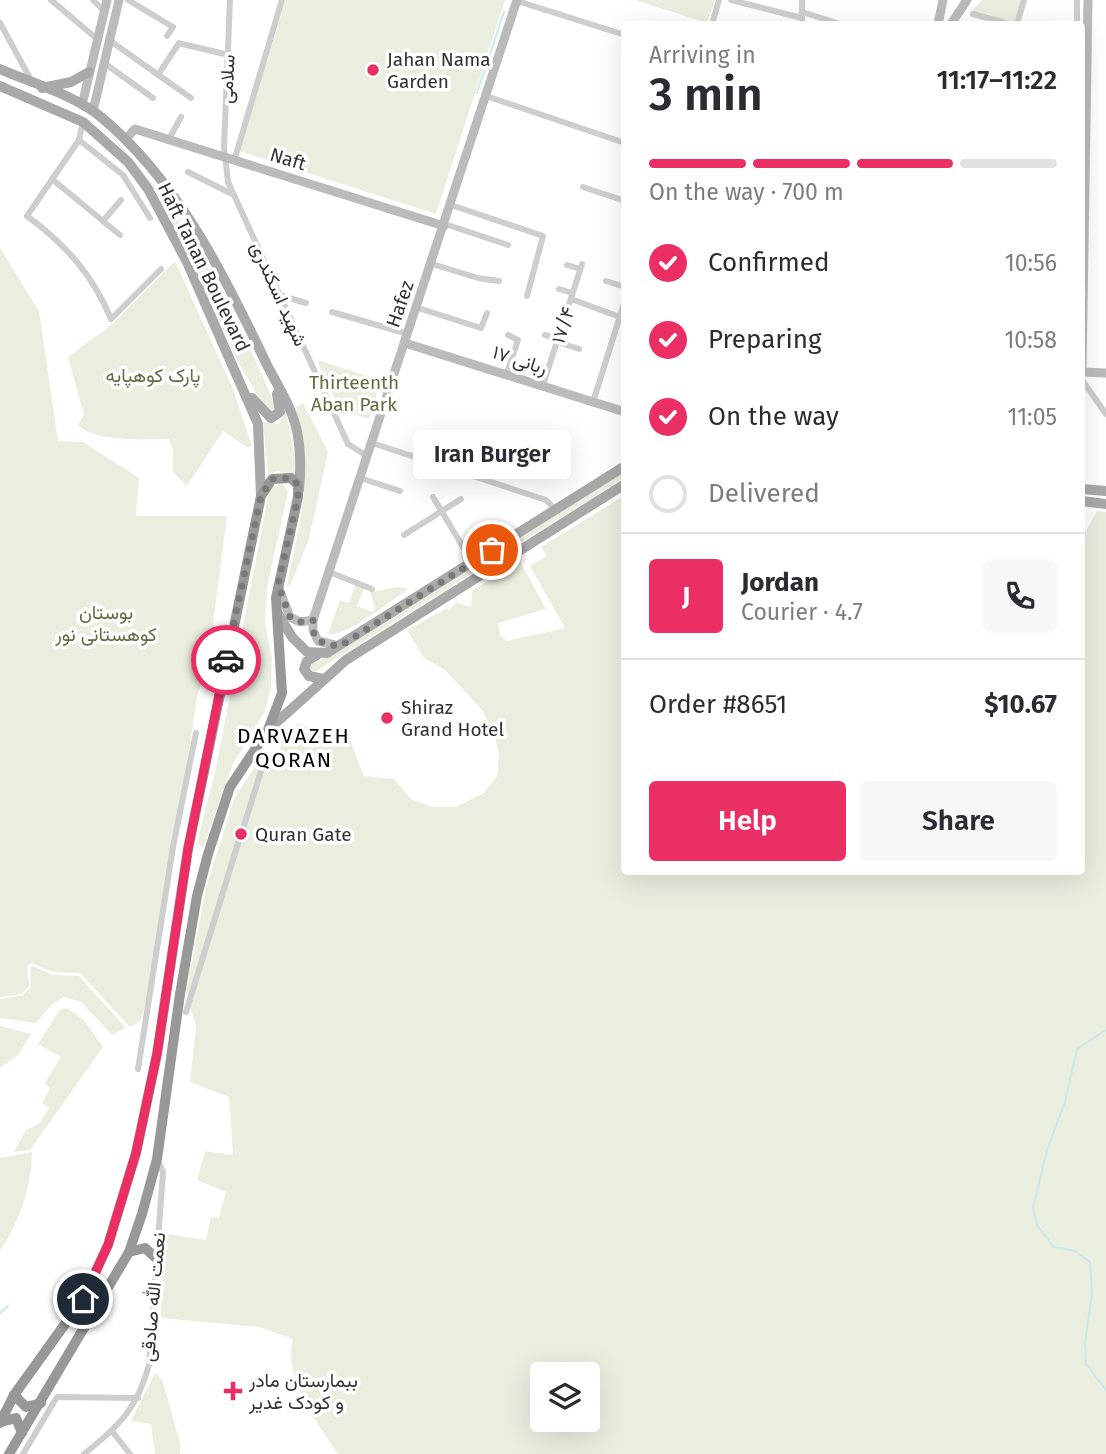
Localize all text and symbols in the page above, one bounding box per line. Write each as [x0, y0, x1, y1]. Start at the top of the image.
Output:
text: Arriving in [649, 41, 756, 69]
place label: Jahan Nama Garden [387, 48, 491, 93]
street label: سلامی [214, 54, 240, 104]
marker: Jahan Nama Garden [365, 62, 381, 78]
text: 11:17–11:22 [937, 65, 1057, 96]
text: 3 min [649, 67, 763, 122]
street label: Naft [267, 143, 309, 175]
text: On the way · 700 m [649, 178, 844, 206]
street label: Haft Tanan Boulevard [153, 179, 255, 355]
street label: شهید اسکندری [246, 238, 312, 350]
icon: check [649, 244, 687, 282]
text: Confirmed [708, 247, 829, 278]
text: 10:56 [1005, 249, 1057, 277]
street label: Hafez [381, 278, 419, 330]
street label: ۱۷/۴ [547, 304, 580, 346]
icon: check [649, 321, 687, 359]
text: Preparing [708, 324, 821, 355]
text: 10:58 [1004, 326, 1057, 354]
street label: ربانی ۱۷ [490, 340, 550, 380]
park label: پارک کوهپایه [105, 364, 201, 389]
park label: Thirteenth Aban Park [309, 371, 399, 416]
icon: check [649, 398, 687, 436]
text: On the way [708, 401, 839, 432]
text: 11:05 [1008, 403, 1057, 431]
callout: Iran Burger [413, 431, 571, 480]
text: Iran Burger [434, 440, 550, 468]
text: Delivered [708, 478, 820, 509]
pin [462, 520, 522, 580]
icon: bag [473, 531, 511, 569]
button: phone [983, 559, 1057, 633]
text: Jordan [741, 567, 819, 598]
text: J [682, 581, 690, 612]
text: Courier · 4.7 [741, 598, 863, 626]
park label: بوستان کوهستانی نور [54, 601, 157, 646]
courier [191, 625, 261, 695]
icon: car [207, 641, 245, 679]
text: Order #8651 [649, 689, 787, 720]
text: $10.67 [984, 689, 1057, 720]
place label: Shiraz Grand Hotel [401, 696, 504, 741]
marker: Shiraz Grand Hotel [379, 710, 395, 726]
district label: DARVAZEH QORAN [237, 723, 351, 773]
button: Help [649, 781, 846, 861]
button: Share [860, 781, 1057, 861]
place label: Quran Gate [255, 823, 352, 846]
marker: Quran Gate [233, 826, 249, 842]
street label: نعمت الله صادقی [136, 1231, 170, 1363]
pin [53, 1269, 113, 1329]
icon: home [64, 1280, 102, 1318]
map controls [530, 1362, 600, 1432]
button: layers [530, 1362, 600, 1432]
place label: ببمارستان مادر و کودک غدیر [248, 1369, 358, 1414]
marker: ببمارستان مادر و کودک غدیر [223, 1381, 243, 1401]

